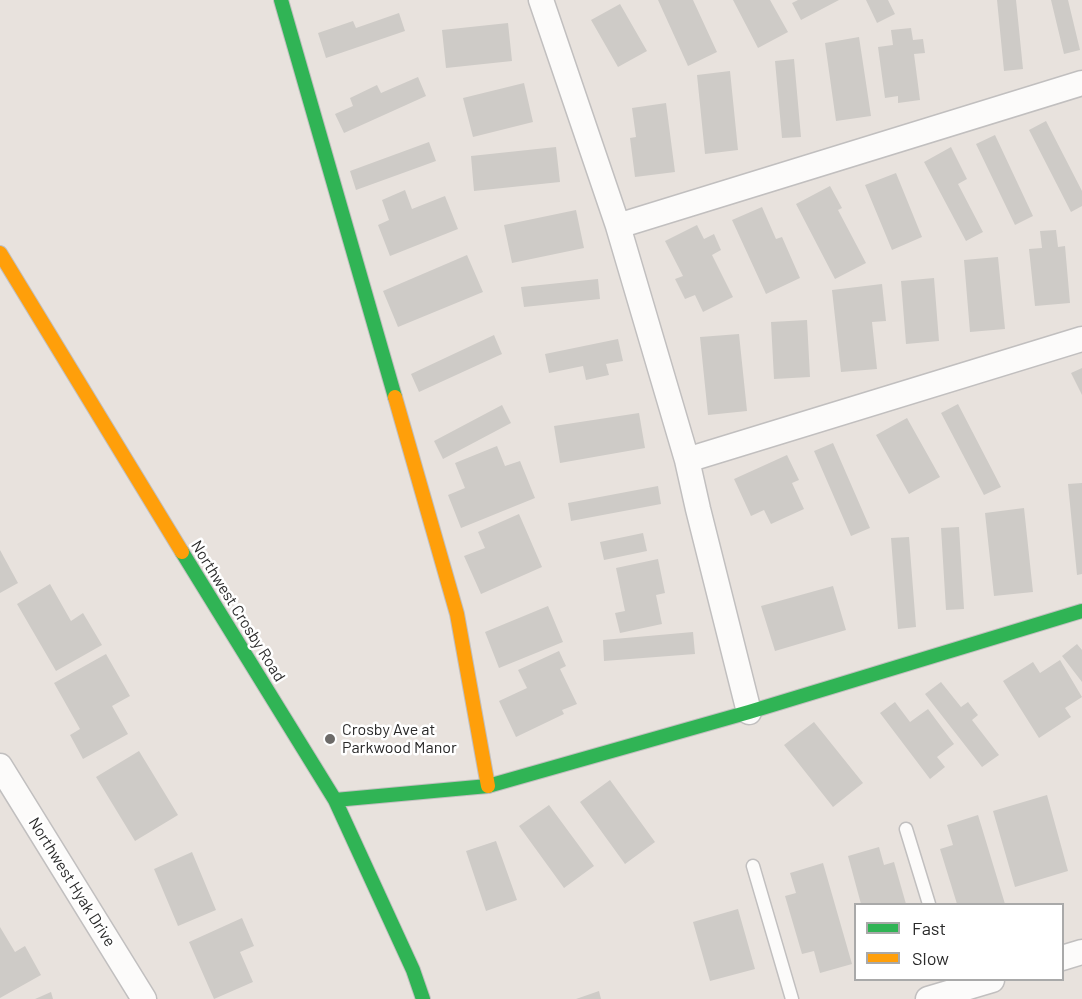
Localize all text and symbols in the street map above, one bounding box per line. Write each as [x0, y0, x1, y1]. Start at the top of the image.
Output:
street label: Northwest Crosby Road [187, 537, 289, 685]
place label: Crosby Ave at Parkwood Manor [342, 720, 457, 758]
marker: Crosby Ave at Parkwood Manor [323, 732, 337, 746]
street label: Northwest Hyak Drive [24, 814, 120, 950]
legend [854, 903, 1064, 981]
text: Fast [912, 917, 946, 939]
text: Slow [912, 947, 949, 969]

